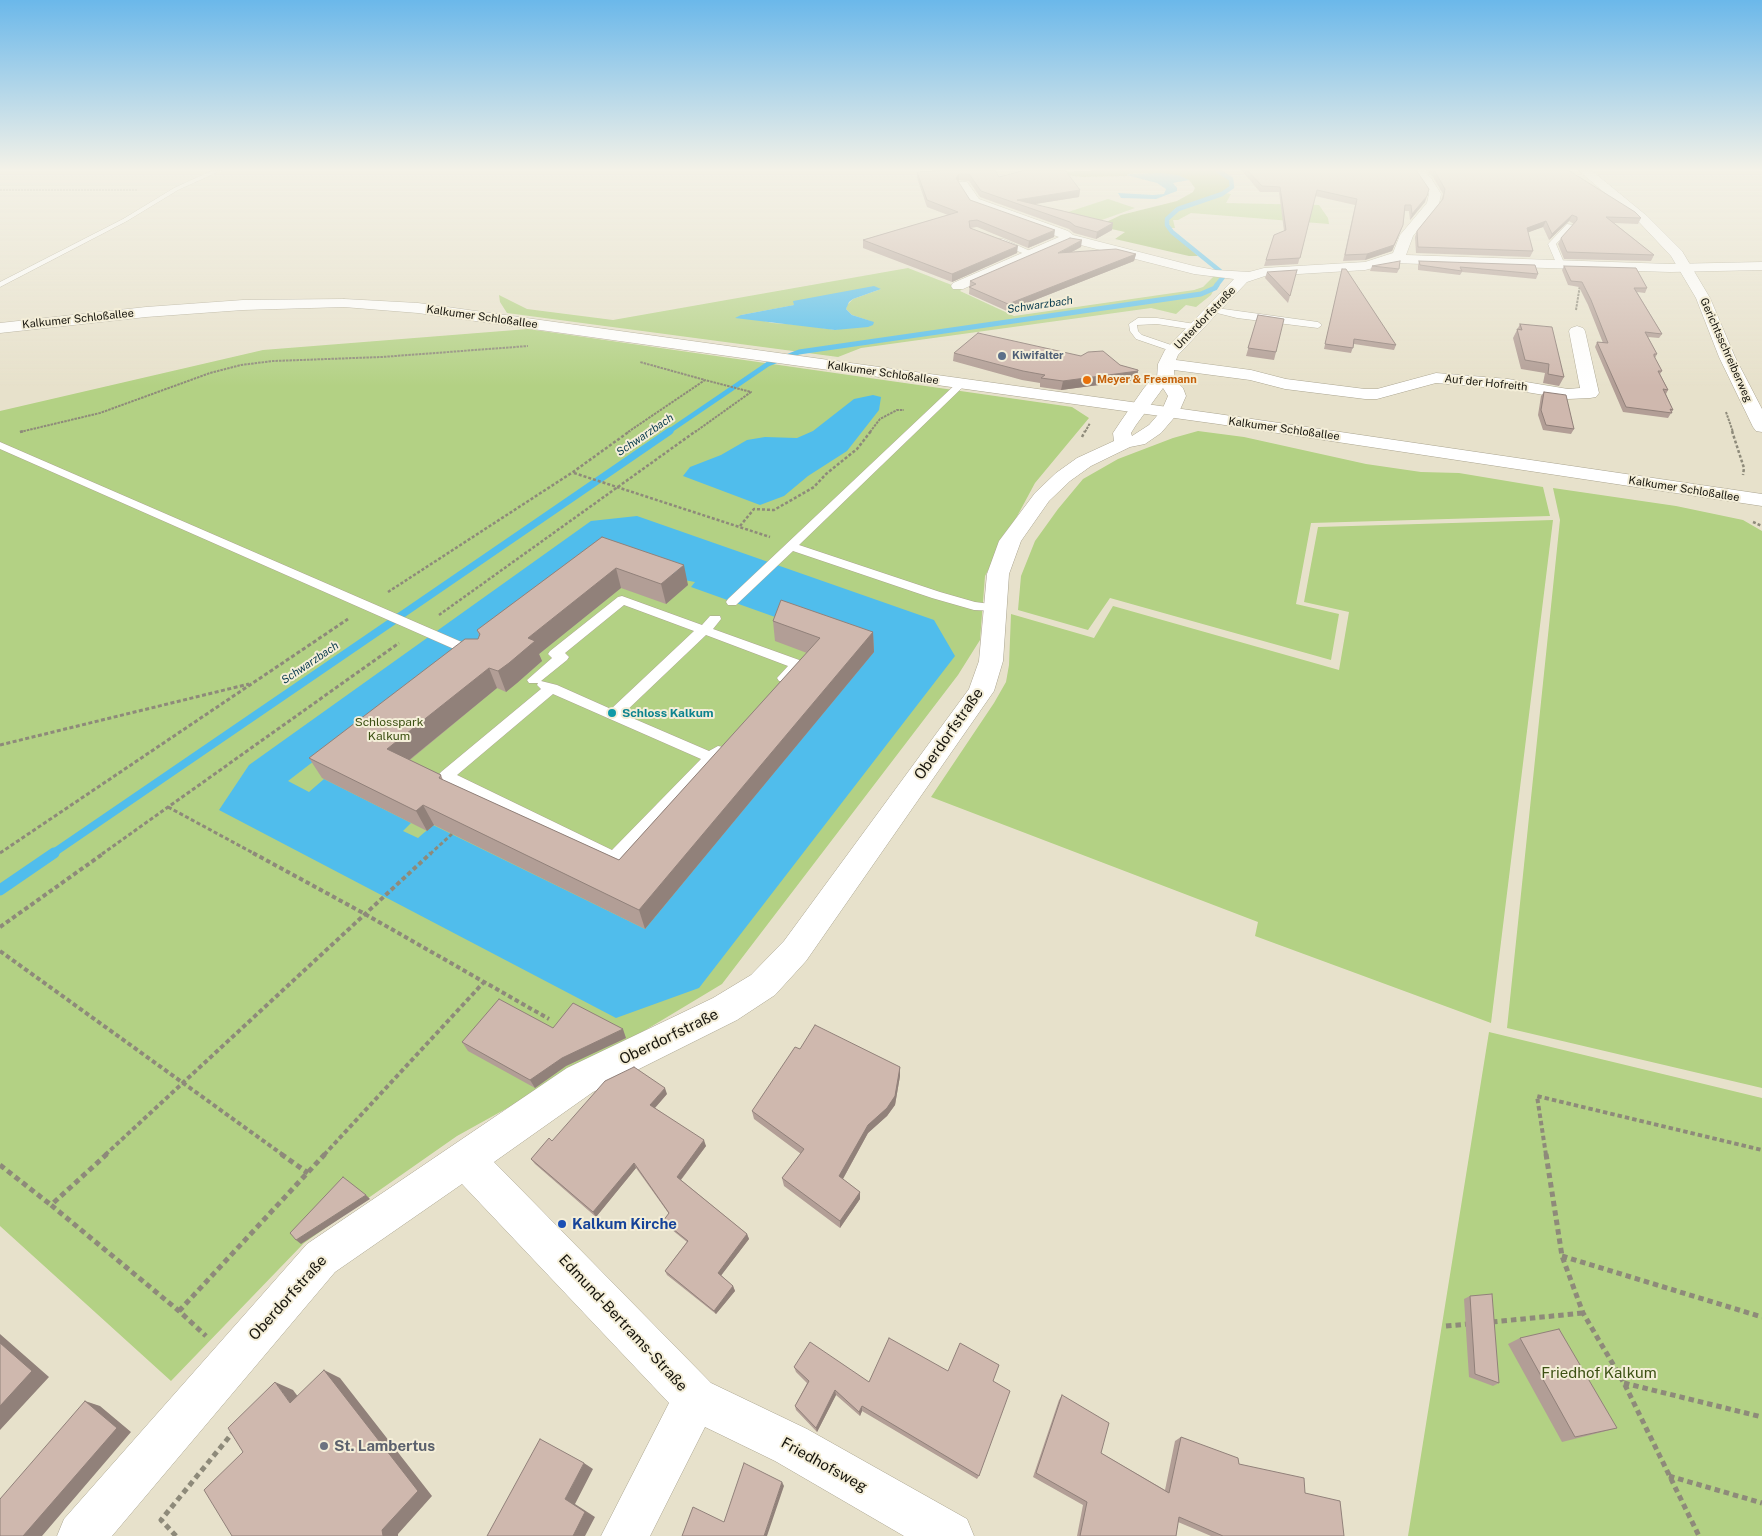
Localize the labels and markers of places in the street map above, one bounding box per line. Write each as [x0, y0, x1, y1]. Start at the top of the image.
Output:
place label: Kiwifalter [1012, 349, 1064, 363]
marker: Kiwifalter [996, 350, 1008, 362]
place label: Meyer & Freemann [1097, 373, 1197, 387]
marker: Meyer & Freemann [1081, 374, 1093, 386]
place label: Schloss Kalkum [622, 706, 714, 720]
marker: Schloss Kalkum [606, 707, 618, 719]
place label: Kalkum Kirche [572, 1215, 677, 1233]
marker: Kalkum Kirche [556, 1218, 568, 1230]
place label: St. Lambertus [334, 1437, 435, 1455]
marker: St. Lambertus [318, 1440, 330, 1452]

